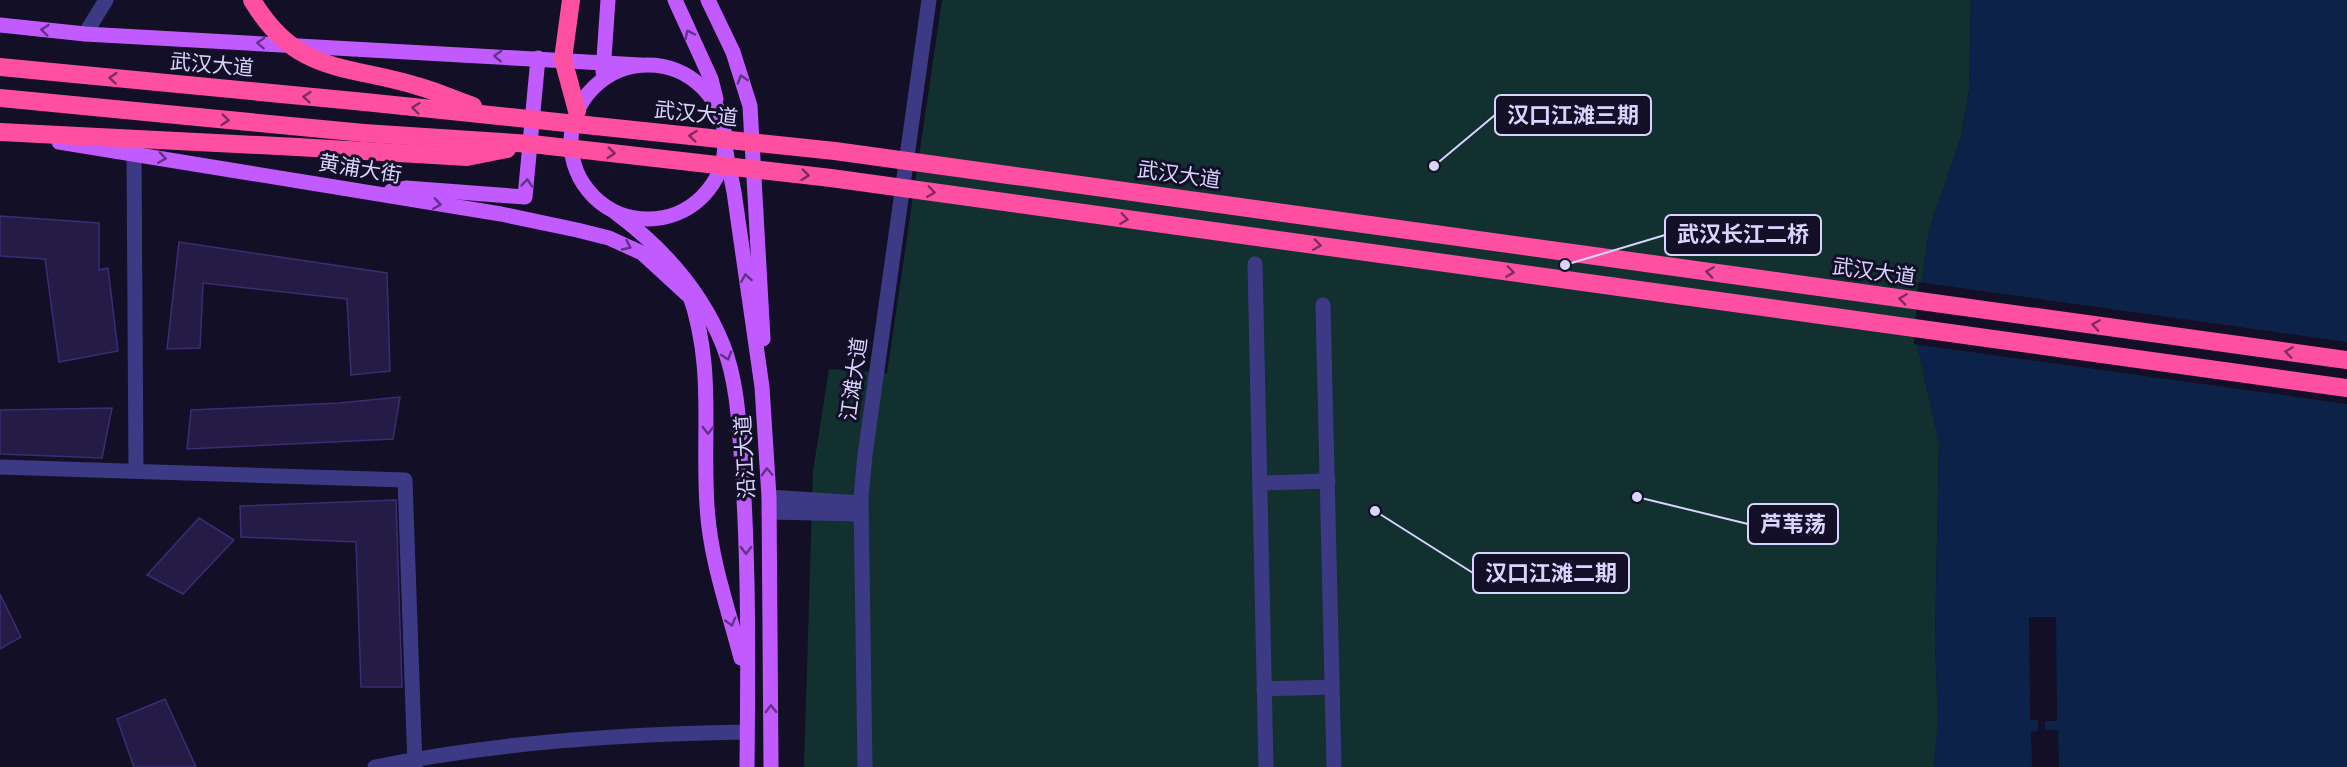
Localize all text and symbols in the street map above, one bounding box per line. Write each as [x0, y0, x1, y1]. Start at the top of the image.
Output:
one-way arrow [41, 24, 50, 37]
one-way arrow [685, 30, 697, 41]
one-way arrow [256, 37, 265, 50]
street label: 武汉大道 [169, 47, 255, 80]
one-way arrow [493, 49, 502, 62]
one-way arrow [108, 72, 117, 85]
one-way arrow [737, 74, 749, 85]
one-way arrow [302, 91, 312, 104]
callout: 汉口江滩三期 [1495, 95, 1651, 135]
street label: 武汉大道 [653, 96, 739, 129]
text: 汉口江滩三期 [1507, 101, 1639, 127]
one-way arrow [411, 102, 420, 114]
one-way arrow [221, 113, 230, 126]
one-way arrow [689, 130, 698, 143]
one-way arrow [606, 146, 616, 159]
street label: 黄浦大街 [317, 149, 404, 186]
one-way arrow [157, 151, 166, 163]
street label: 武汉大道 [1136, 155, 1223, 192]
one-way arrow [800, 168, 809, 181]
one-way arrow [520, 178, 533, 187]
one-way arrow [926, 185, 935, 197]
one-way arrow [432, 197, 442, 209]
one-way arrow [1119, 212, 1128, 224]
callout: 武汉长江二桥 [1665, 215, 1821, 255]
text: 武汉长江二桥 [1677, 220, 1809, 246]
one-way arrow [620, 238, 631, 250]
one-way arrow [1312, 239, 1322, 251]
street label: 武汉大道 [1831, 252, 1918, 289]
one-way arrow [1506, 266, 1515, 278]
one-way arrow [1705, 266, 1714, 278]
one-way arrow [740, 273, 752, 283]
one-way arrow [1898, 293, 1907, 305]
one-way arrow [2091, 320, 2101, 332]
street label: 江滩大道 [834, 335, 871, 422]
one-way arrow [2284, 347, 2294, 359]
one-way arrow [720, 350, 732, 361]
street label: 沿江大道 [729, 414, 758, 500]
one-way arrow [701, 426, 714, 435]
one-way arrow [761, 467, 774, 476]
callout: 芦苇荡 [1748, 504, 1838, 544]
text: 芦苇荡 [1760, 510, 1826, 536]
one-way arrow [740, 545, 752, 554]
callout: 汉口江滩二期 [1473, 553, 1629, 593]
text: 汉口江滩二期 [1485, 559, 1617, 585]
one-way arrow [724, 616, 736, 627]
one-way arrow [765, 704, 778, 713]

